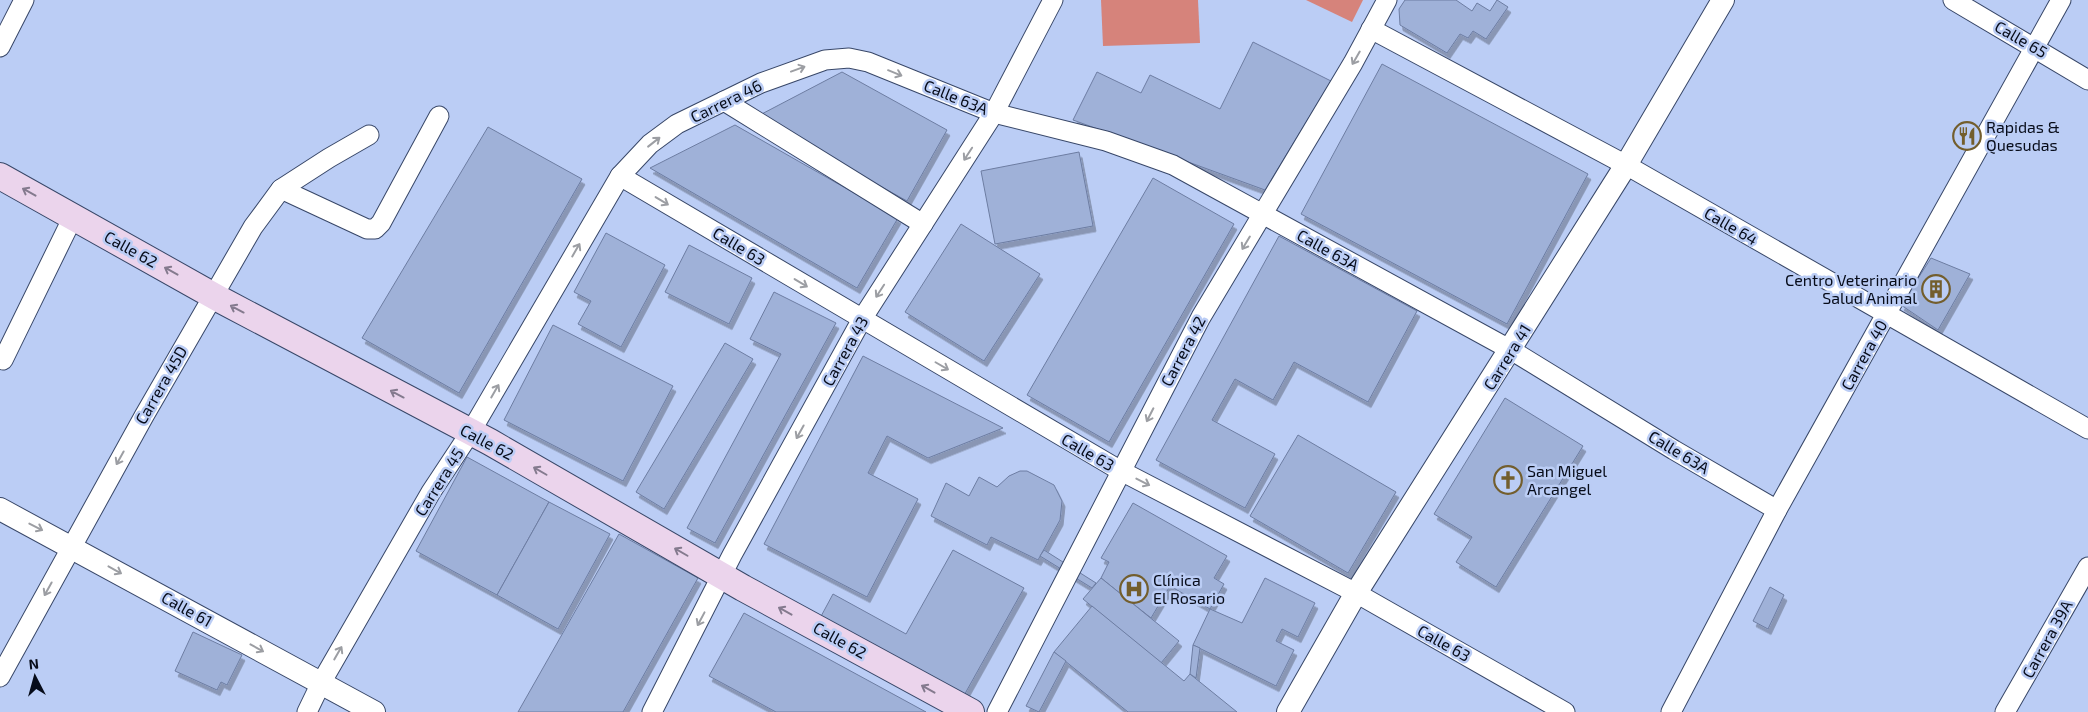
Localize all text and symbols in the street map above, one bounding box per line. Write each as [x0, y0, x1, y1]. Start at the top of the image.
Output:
street label: Calle 65 [1992, 16, 2051, 61]
one-way arrow [1350, 51, 1360, 65]
one-way arrow [790, 64, 806, 73]
one-way arrow [887, 69, 903, 78]
street label: Carrera 46 [687, 75, 764, 126]
street label: Calle 63A [921, 75, 991, 118]
place label: Rapidas & Quesudas [1986, 117, 2060, 155]
restaurant icon: Rapidas & Quesudas [1952, 121, 1982, 151]
one-way arrow [647, 136, 660, 147]
one-way arrow [963, 146, 973, 160]
one-way arrow [21, 187, 36, 197]
one-way arrow [654, 196, 668, 206]
street label: Calle 64 [1701, 203, 1761, 249]
street label: Calle 63 [710, 223, 769, 269]
street label: Calle 63A [1294, 225, 1362, 274]
street label: Calle 62 [101, 226, 161, 271]
one-way arrow [1240, 235, 1250, 249]
one-way arrow [572, 244, 582, 258]
one-way arrow [164, 266, 179, 275]
place label: Centro Veterinario Salud Animal [1785, 270, 1917, 307]
building icon: Centro Veterinario Salud Animal [1921, 274, 1951, 304]
one-way arrow [794, 279, 808, 289]
one-way arrow [875, 283, 885, 297]
one-way arrow [230, 304, 245, 313]
street label: Carrera 42 [1156, 312, 1209, 389]
street label: Carrera 43 [818, 313, 871, 389]
street label: Carrera 40 [1836, 316, 1891, 393]
street label: Carrera 41 [1479, 320, 1534, 393]
street label: Carrera 45D [131, 342, 191, 427]
one-way arrow [934, 361, 948, 371]
one-way arrow [490, 384, 500, 399]
one-way arrow [389, 389, 404, 399]
one-way arrow [1145, 408, 1155, 423]
street label: Calle 62 [457, 420, 517, 463]
one-way arrow [795, 424, 805, 439]
street label: Calle 63A [1645, 426, 1713, 477]
street label: Calle 63 [1059, 429, 1118, 474]
street label: Carrera 45 [410, 444, 467, 519]
one-way arrow [115, 451, 125, 466]
place label: San Miguel Arcangel [1527, 461, 1607, 498]
church icon: San Miguel Arcangel [1493, 465, 1523, 495]
one-way arrow [532, 466, 547, 476]
one-way arrow [1135, 477, 1150, 487]
one-way arrow [28, 523, 43, 533]
one-way arrow [674, 546, 688, 556]
one-way arrow [107, 565, 121, 575]
place label: Clínica El Rosario [1153, 570, 1225, 607]
hospital icon: Clínica El Rosario [1119, 574, 1149, 604]
one-way arrow [43, 581, 53, 596]
street label: Calle 61 [159, 587, 216, 630]
street label: Carrera 39A [2017, 597, 2076, 681]
one-way arrow [778, 606, 793, 616]
one-way arrow [696, 611, 705, 626]
street label: Calle 62 [810, 617, 870, 662]
street label: Calle 63 [1414, 620, 1474, 665]
one-way arrow [250, 643, 264, 653]
one-way arrow [334, 647, 344, 661]
north arrow [10, 652, 60, 702]
text: N [28, 655, 40, 673]
one-way arrow [921, 683, 936, 693]

